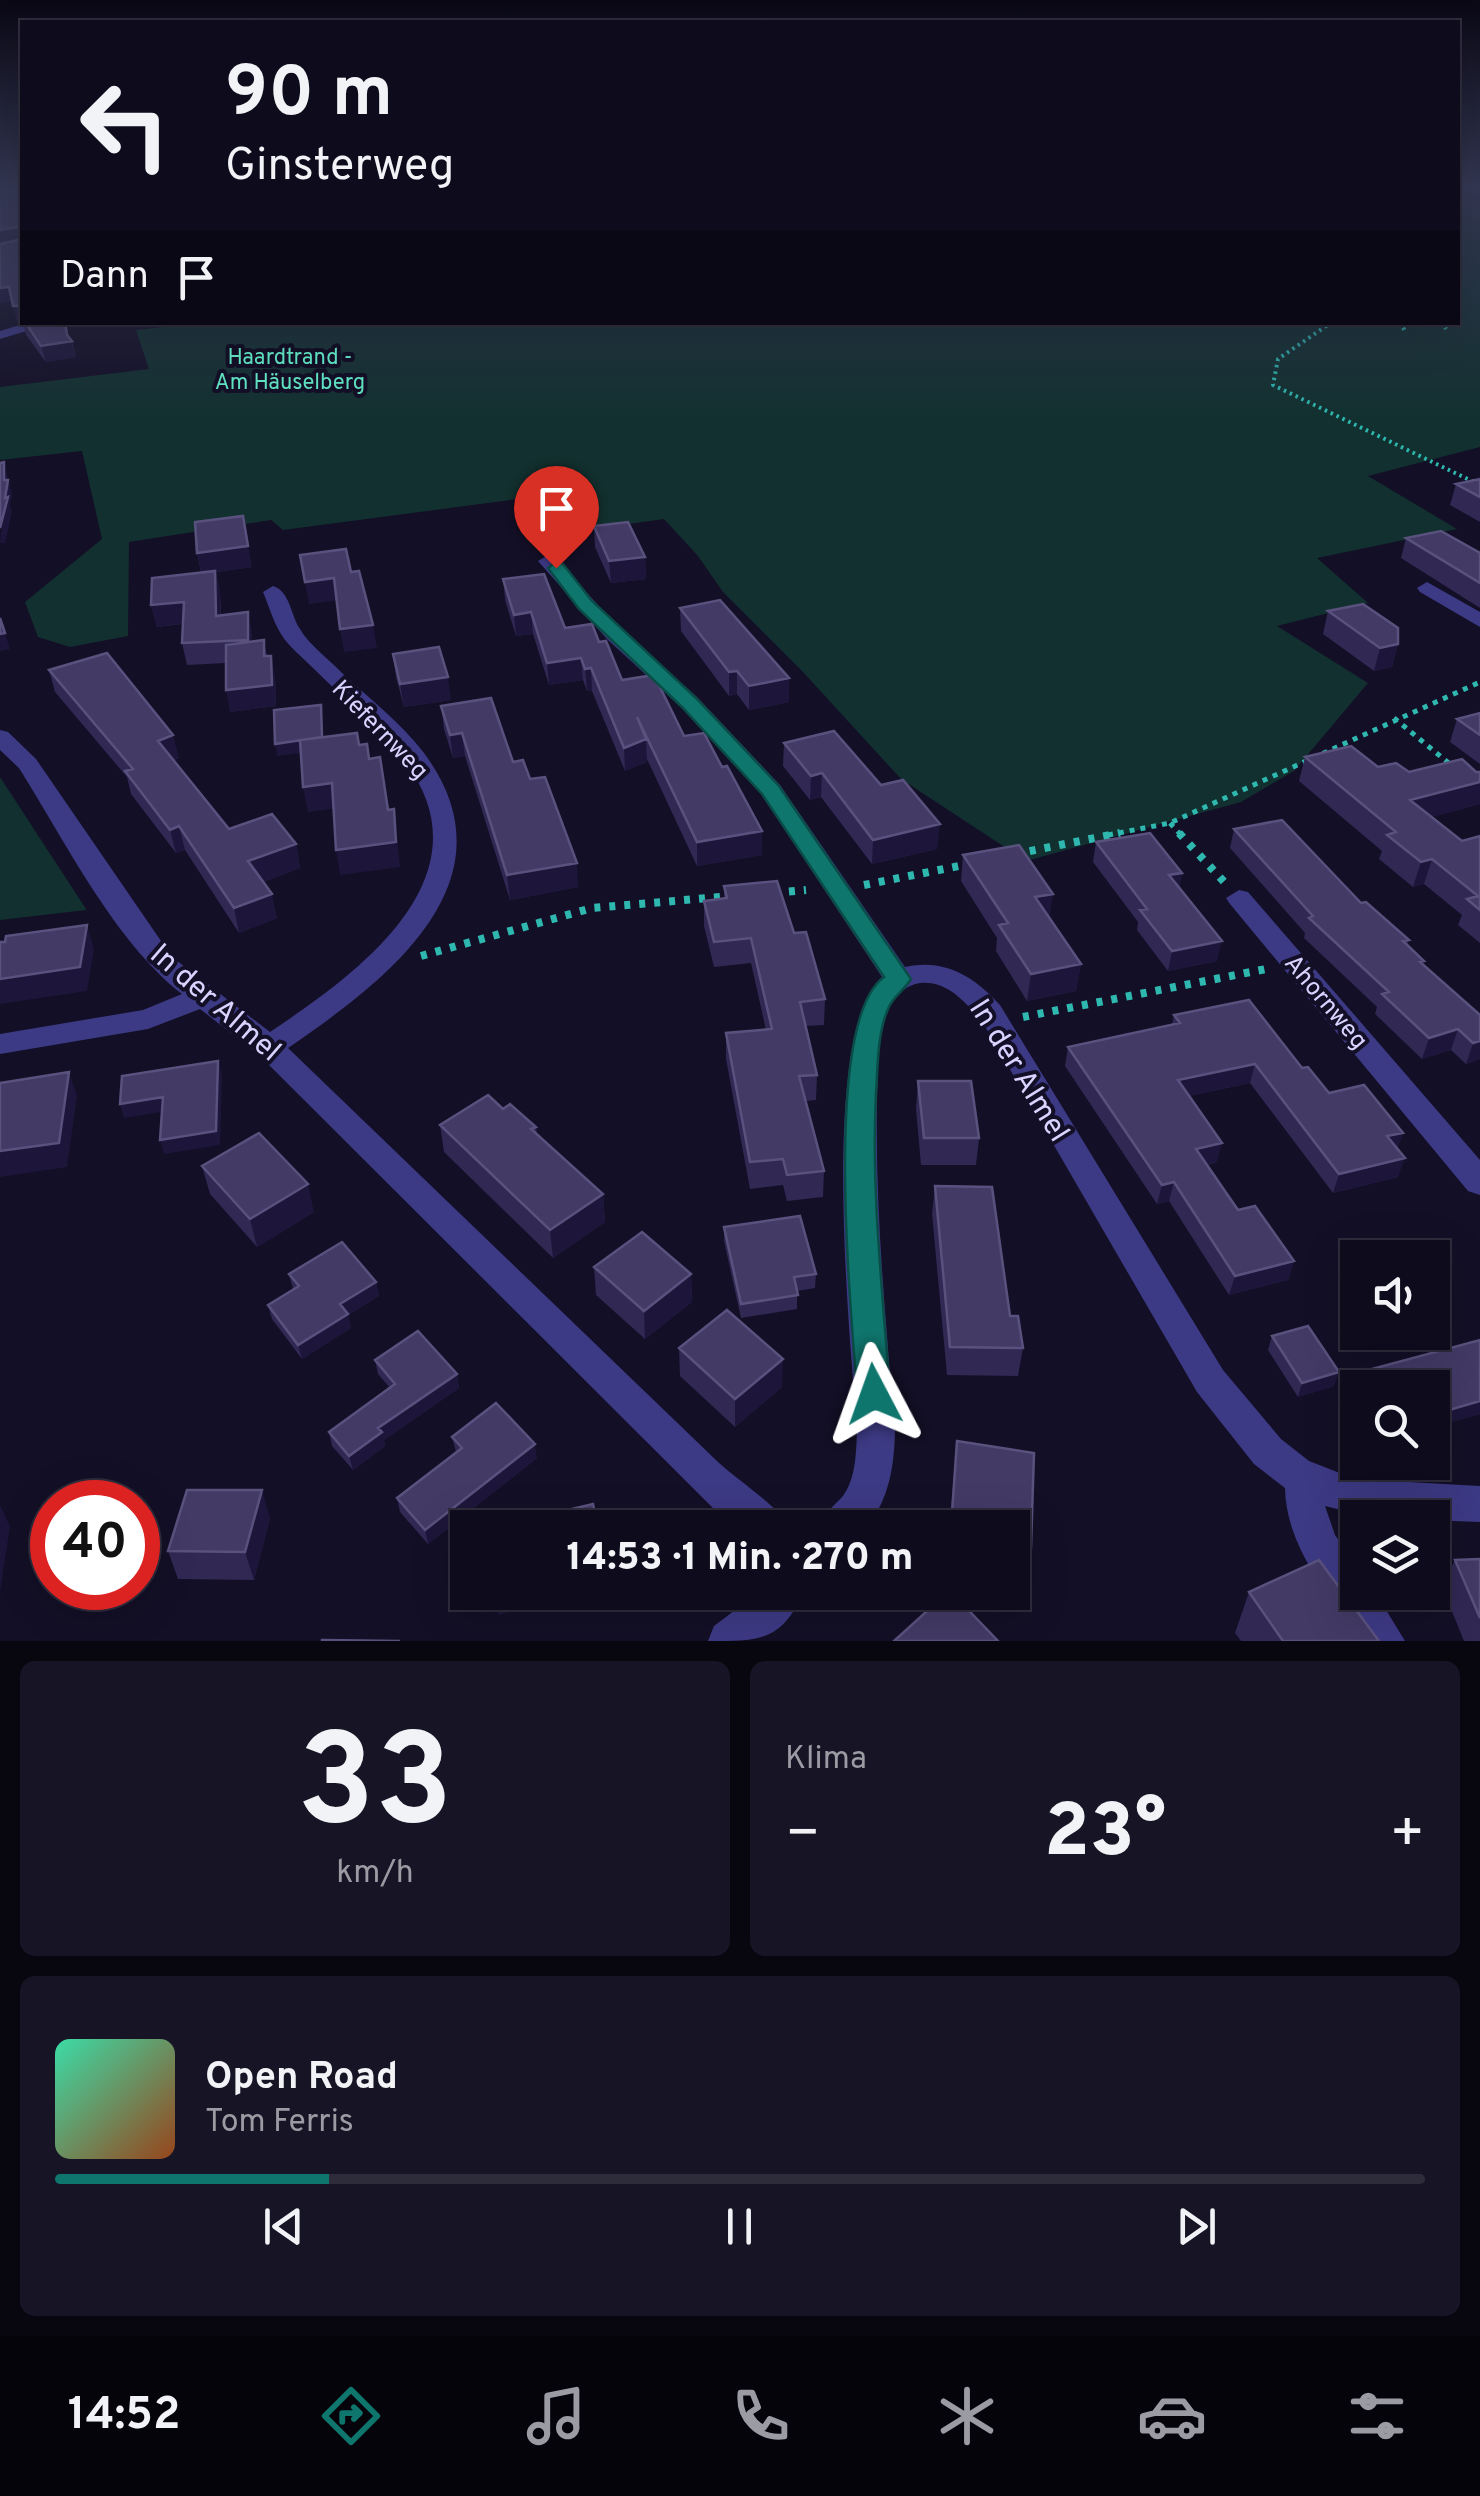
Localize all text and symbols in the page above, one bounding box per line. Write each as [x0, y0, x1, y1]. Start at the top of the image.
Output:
text: 90 m [225, 52, 393, 141]
icon: left [60, 60, 190, 190]
text: Ginsterweg [225, 139, 454, 196]
icon: arrive [169, 250, 224, 305]
text: Dann [60, 253, 149, 302]
park label: Haardtrand - Am Häuselberg [215, 345, 365, 397]
pin [514, 466, 599, 569]
icon: arrive [529, 481, 584, 536]
street label: Kiefernweg [323, 675, 434, 788]
street label: In der Almel [141, 937, 287, 1071]
street label: Ahornweg [1276, 949, 1374, 1057]
street label: In der Almel [959, 993, 1076, 1150]
map controls [1340, 1240, 1450, 1610]
button: sound [1340, 1240, 1450, 1350]
position arrow [822, 1342, 926, 1446]
button: search [1340, 1370, 1450, 1480]
speed limit sign: 40 [30, 1480, 160, 1610]
button: layers [1340, 1500, 1450, 1610]
text: 14:53 · 1 Min. · 270 m [567, 1535, 913, 1584]
text: 33 [297, 1706, 453, 1871]
text: Klima [785, 1740, 867, 1780]
text: 23° [1044, 1788, 1166, 1883]
text: − [785, 1801, 820, 1871]
text: + [1390, 1801, 1425, 1871]
text: km/h [336, 1854, 414, 1894]
text: Open Road [205, 2054, 398, 2103]
text: Tom Ferris [205, 2103, 354, 2143]
icon: previous [256, 2199, 311, 2254]
icon: pause [712, 2199, 767, 2254]
icon: next [1169, 2199, 1224, 2254]
icon: directions [316, 2381, 386, 2451]
icon: music [521, 2381, 591, 2451]
icon: phone [726, 2381, 796, 2451]
icon: climate [932, 2381, 1002, 2451]
icon: car [1137, 2381, 1207, 2451]
icon: filters [1342, 2381, 1412, 2451]
text: 14:52 [68, 2388, 181, 2445]

